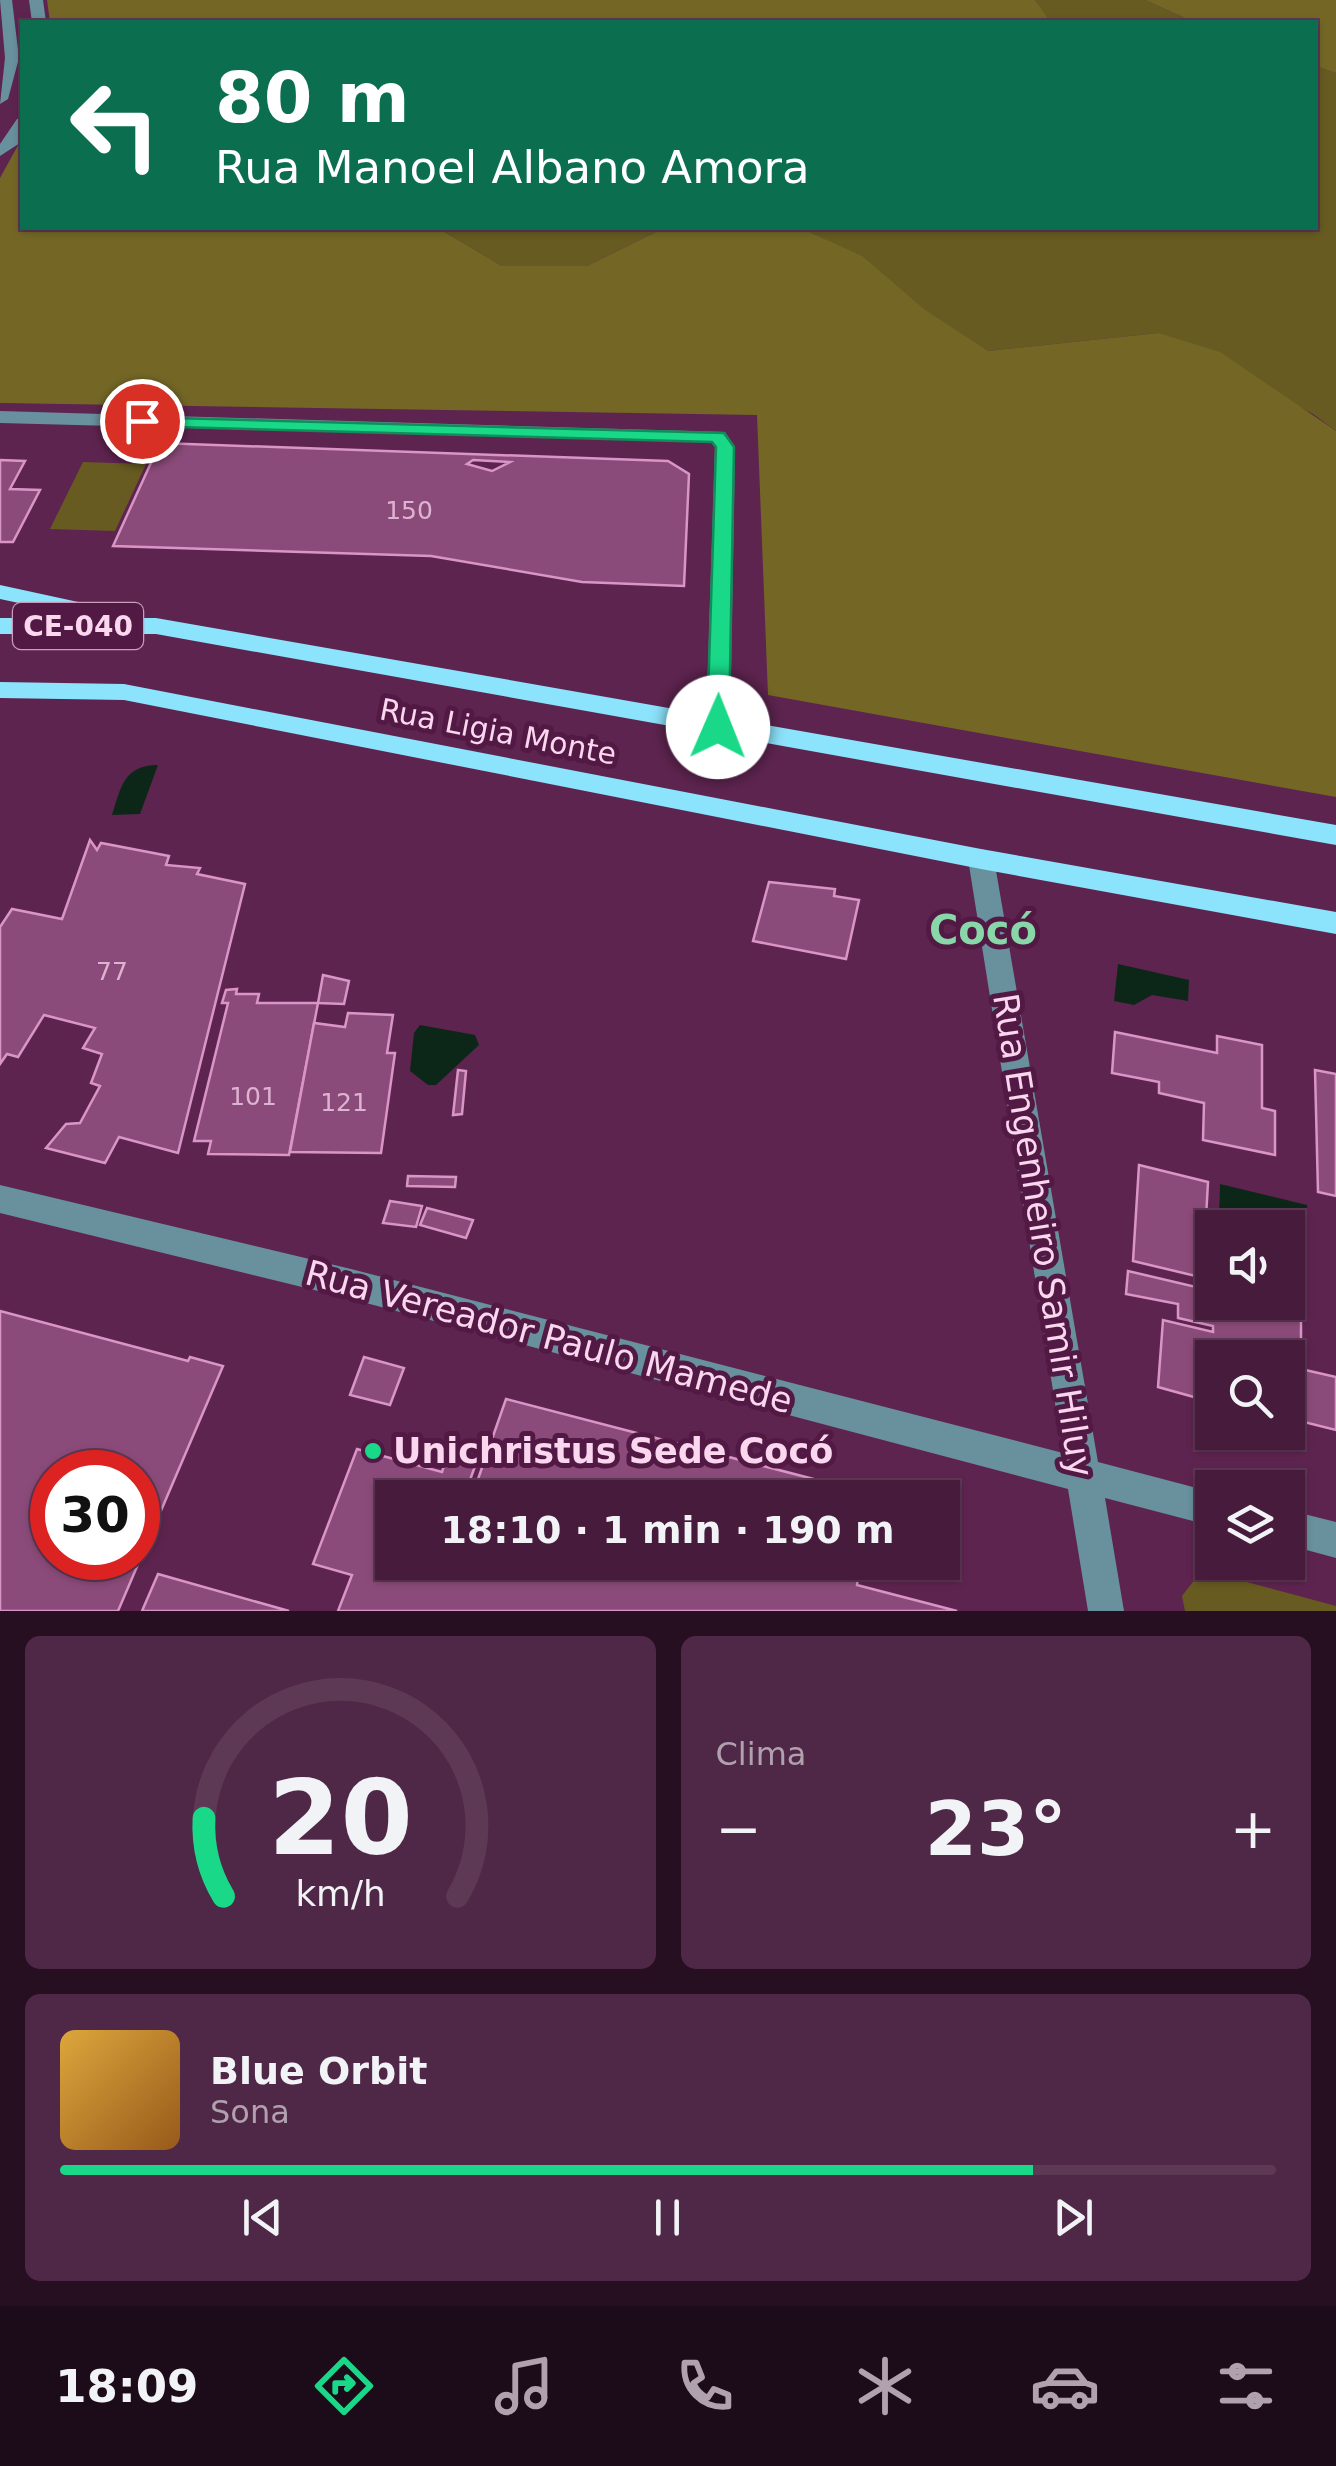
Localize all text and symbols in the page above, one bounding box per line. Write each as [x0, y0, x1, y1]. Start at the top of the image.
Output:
text: 80 m [215, 57, 410, 139]
icon: left [50, 60, 180, 190]
text: Rua Manoel Albano Amora [215, 141, 810, 194]
pin [100, 379, 185, 464]
icon: arrive [115, 394, 170, 449]
house number: 150 [385, 496, 433, 525]
road number: CE-040 [13, 603, 143, 649]
position arrow [666, 675, 770, 779]
street label: Rua Ligia Monte [377, 691, 619, 772]
district label: Cocó [929, 907, 1037, 953]
house number: 77 [96, 957, 128, 986]
street label: Rua Engenheiro Samir Hiluy [985, 990, 1101, 1480]
house number: 101 [229, 1082, 277, 1111]
house number: 121 [320, 1088, 368, 1117]
map controls [1195, 1210, 1305, 1580]
button: sound [1195, 1210, 1305, 1320]
street label: Rua Vereador Paulo Mamede [301, 1253, 797, 1421]
button: search [1195, 1340, 1305, 1450]
place label: Unichristus Sede Cocó [393, 1431, 833, 1471]
marker: Unichristus Sede Cocó [362, 1440, 384, 1462]
speed limit sign: 30 [30, 1450, 160, 1580]
button: layers [1195, 1470, 1305, 1580]
text: 18:10 · 1 min · 190 m [440, 1508, 895, 1552]
text: Clima [716, 1735, 806, 1773]
text: 20 [268, 1757, 413, 1879]
text: 23° [925, 1785, 1067, 1873]
text: − [716, 1797, 762, 1861]
text: + [1230, 1797, 1276, 1861]
text: km/h [295, 1873, 385, 1914]
text: Blue Orbit [210, 2049, 427, 2093]
text: Sona [210, 2093, 290, 2131]
icon: previous [235, 2190, 290, 2245]
icon: pause [640, 2190, 695, 2245]
icon: next [1046, 2190, 1101, 2245]
icon: directions [309, 2351, 379, 2421]
icon: music [489, 2351, 559, 2421]
icon: phone [670, 2351, 740, 2421]
icon: climate [850, 2351, 920, 2421]
icon: car [1030, 2351, 1100, 2421]
icon: filters [1211, 2351, 1281, 2421]
text: 18:09 [55, 2360, 198, 2413]

